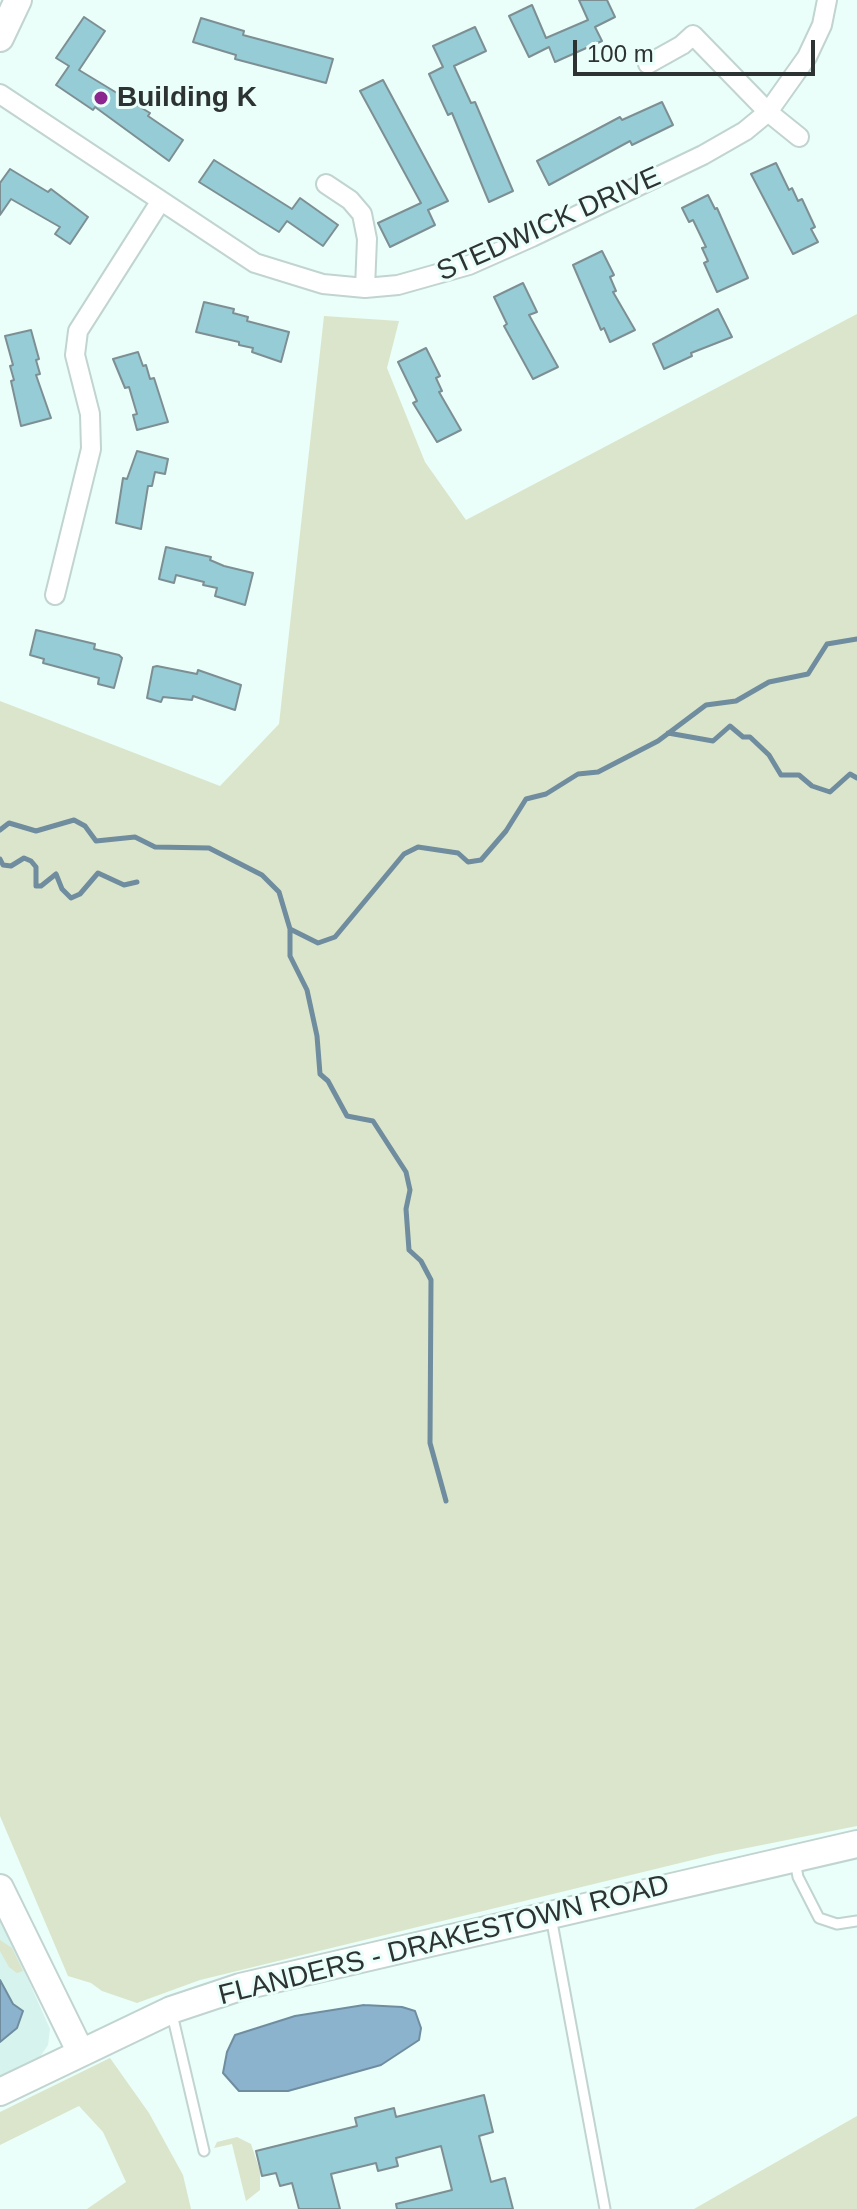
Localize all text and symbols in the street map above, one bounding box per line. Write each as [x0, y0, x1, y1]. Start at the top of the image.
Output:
scale bar [577, 24, 819, 74]
text: 100 m [587, 40, 654, 67]
place label: Building K [117, 81, 257, 115]
marker: Building K [92, 89, 110, 107]
street label: STEDWICK DRIVE [432, 161, 666, 289]
street label: FLANDERS - DRAKESTOWN ROAD [215, 1869, 673, 2013]

